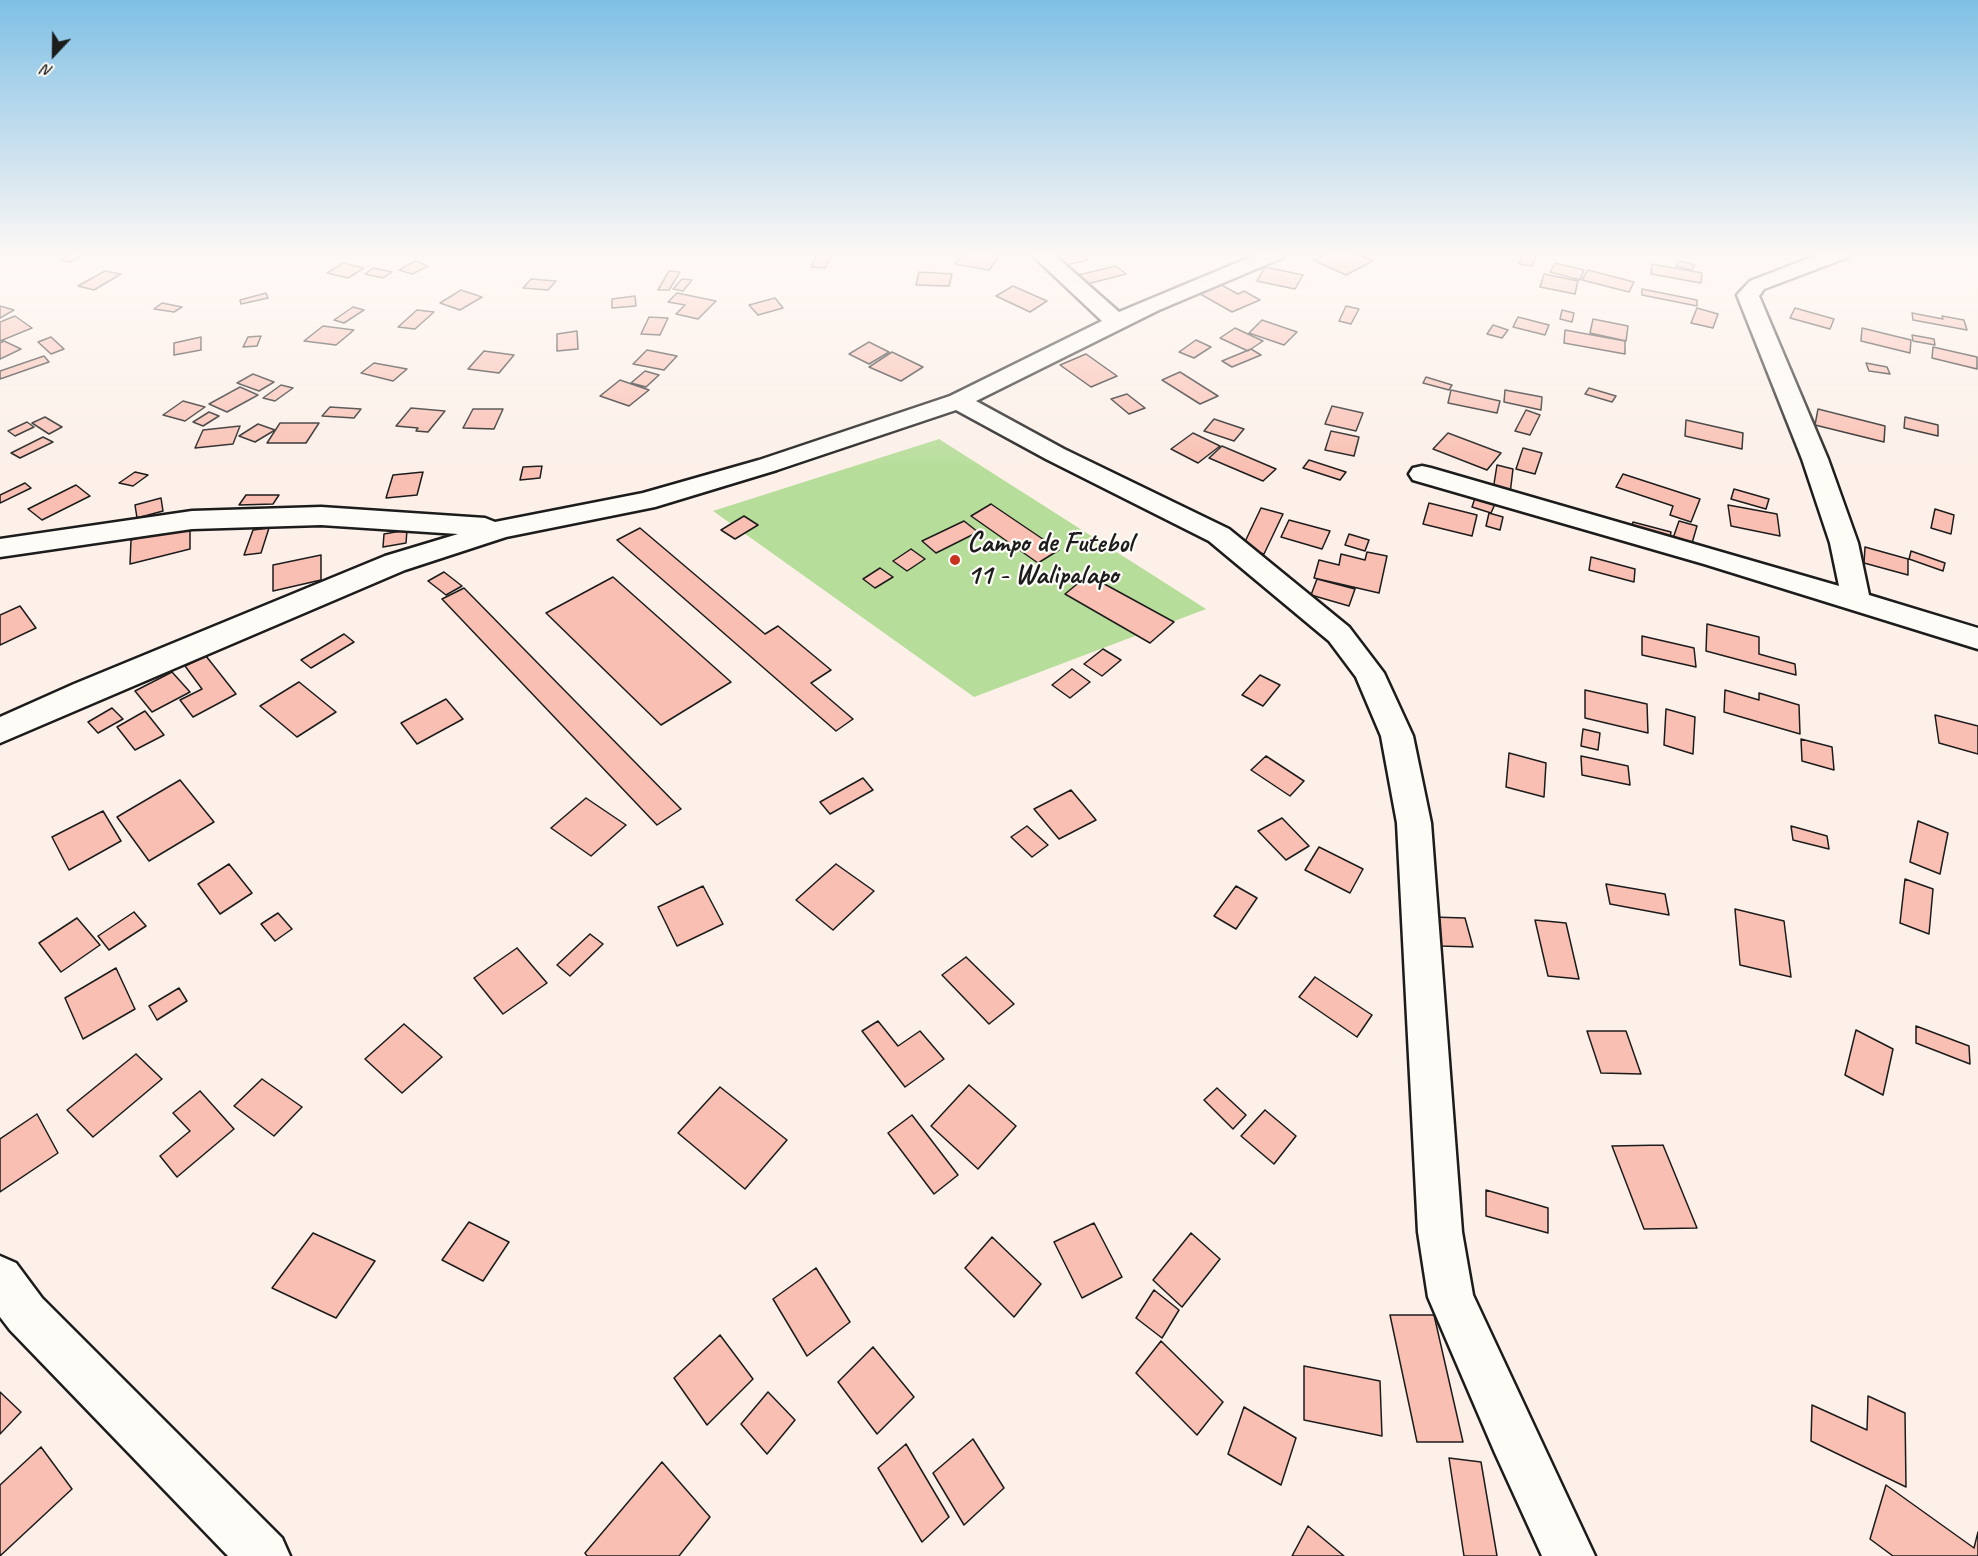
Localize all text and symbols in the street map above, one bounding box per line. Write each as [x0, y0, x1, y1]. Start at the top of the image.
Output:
north arrow [24, 24, 84, 84]
text: N [39, 60, 56, 82]
place label: Campo de Futebol 11 - Walipalapo [967, 527, 1133, 593]
marker: Campo de Futebol 11 - Walipalapo [948, 553, 962, 567]

